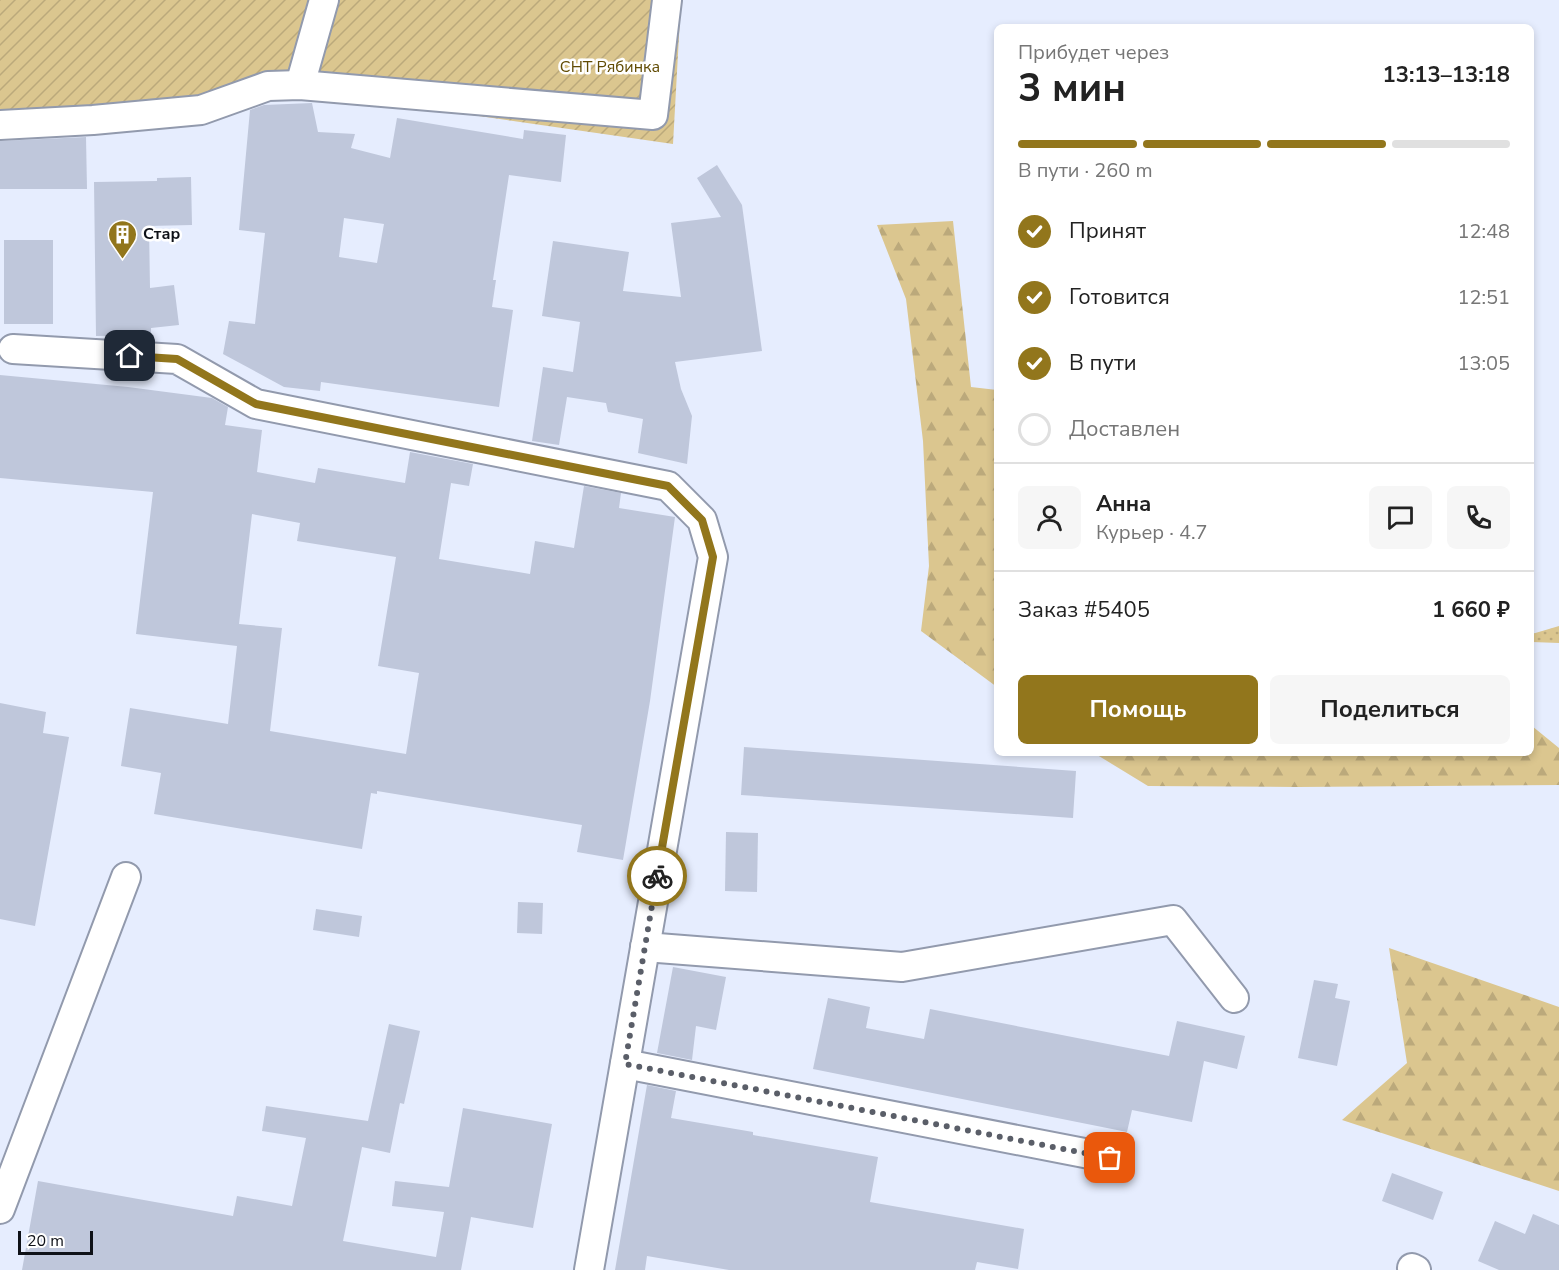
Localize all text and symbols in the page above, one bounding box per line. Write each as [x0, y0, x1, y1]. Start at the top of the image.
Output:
text: Прибудет через [1018, 39, 1169, 66]
park label: СНТ Рябинка [560, 56, 660, 78]
text: 13:13–13:18 [1382, 60, 1510, 90]
text: 3 мин [1018, 62, 1126, 115]
text: В пути · 260 m [1018, 157, 1153, 184]
icon: check [1018, 215, 1051, 248]
text: Принят [1069, 216, 1146, 246]
building icon: Стар [106, 218, 138, 260]
text: 12:48 [1457, 218, 1510, 245]
place label: Стар [143, 223, 180, 245]
icon: check [1018, 281, 1051, 314]
text: Готовится [1069, 282, 1170, 312]
text: 12:51 [1457, 284, 1510, 311]
pin [104, 330, 155, 381]
icon: home [113, 339, 146, 372]
icon: check [1018, 347, 1051, 380]
text: В пути [1069, 348, 1137, 378]
text: 13:05 [1457, 350, 1510, 377]
text: Доставлен [1069, 414, 1180, 444]
button: person [1018, 486, 1081, 549]
button: chat [1369, 486, 1432, 549]
button: phone [1447, 486, 1510, 549]
text: Анна [1096, 489, 1151, 519]
text: Курьер · 4.7 [1096, 519, 1208, 546]
text: Заказ #5405 [1018, 595, 1150, 625]
text: 1 660 ₽ [1432, 595, 1510, 625]
button: Помощь [1018, 675, 1258, 744]
button: Поделиться [1270, 675, 1510, 744]
courier [627, 846, 687, 906]
icon: bike [641, 860, 674, 893]
pin [1084, 1132, 1135, 1183]
icon: bag [1093, 1141, 1126, 1174]
scale bar [18, 1228, 93, 1256]
text: 20 m [27, 1230, 64, 1252]

